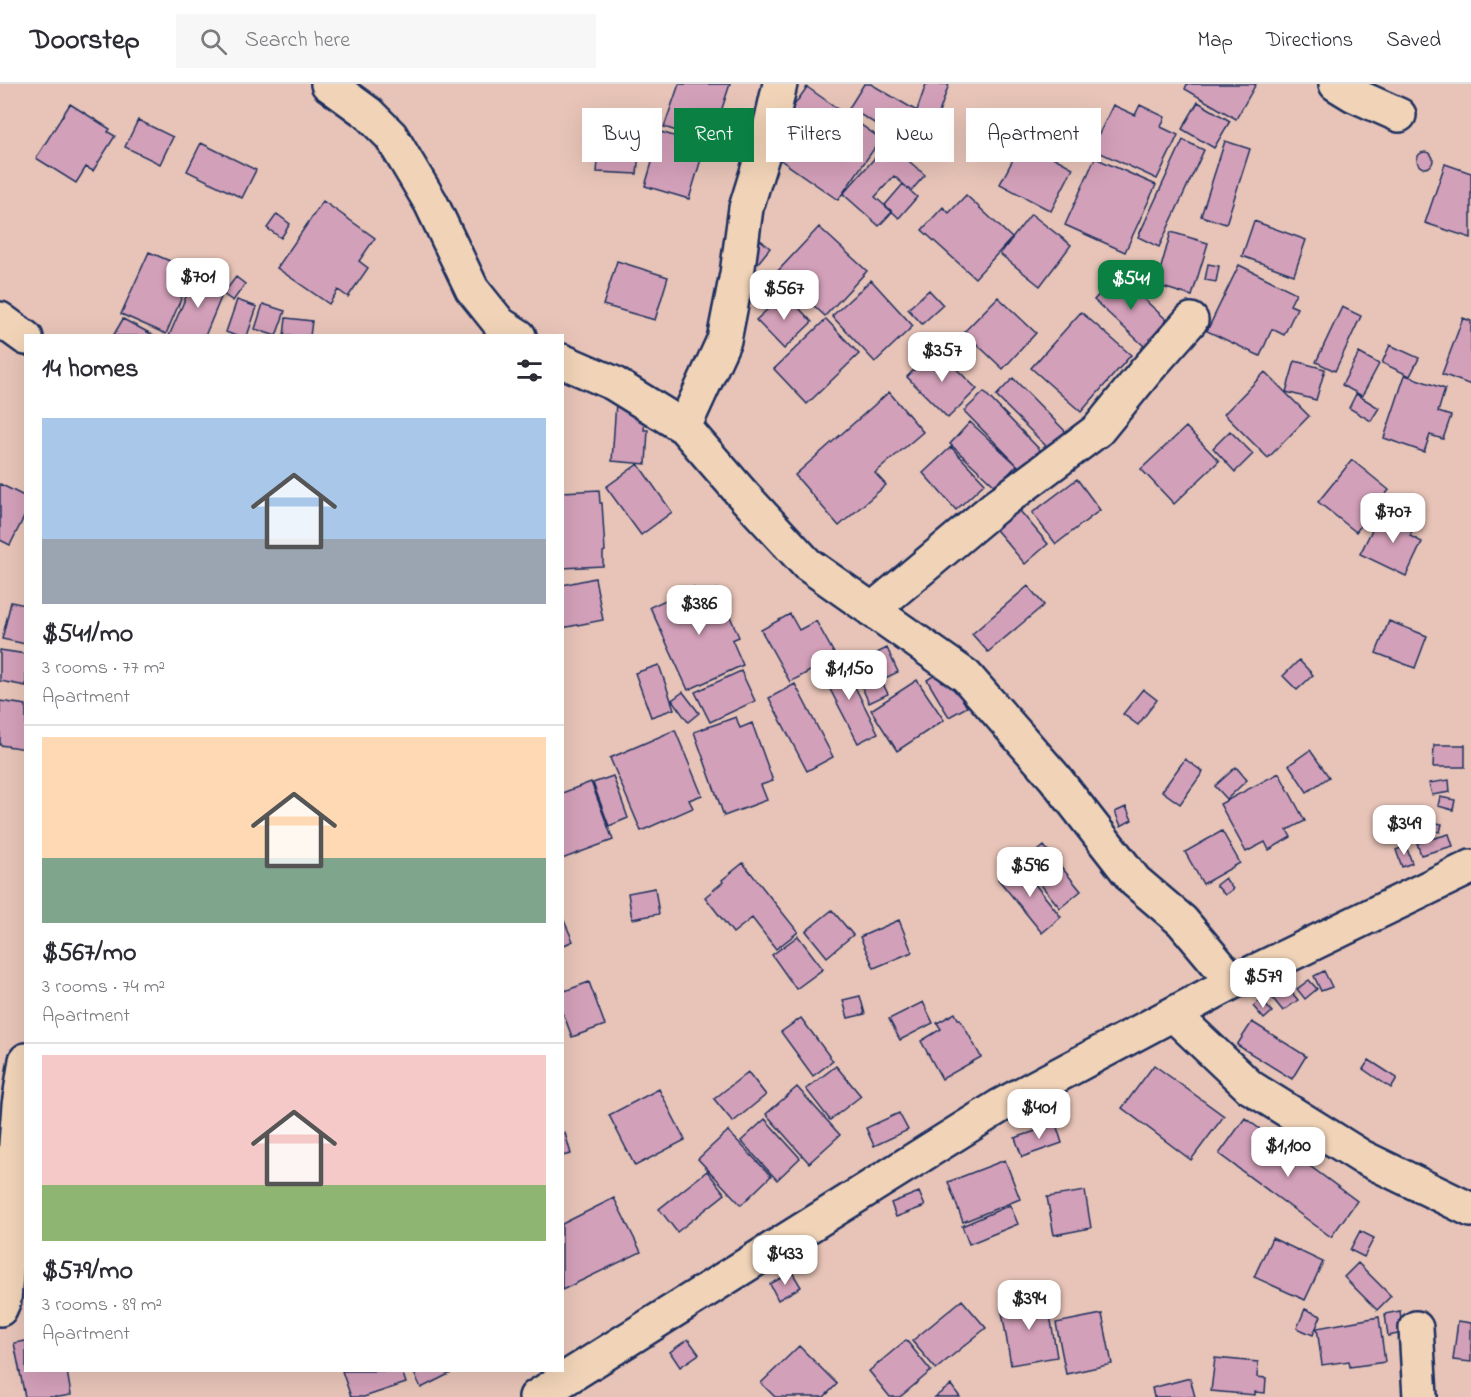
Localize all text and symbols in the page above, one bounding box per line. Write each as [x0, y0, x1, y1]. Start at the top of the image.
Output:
search box [176, 14, 596, 68]
text: Doorstep [30, 21, 140, 62]
icon: search [197, 25, 230, 58]
text: Search here [245, 25, 350, 57]
text: Map [1197, 26, 1233, 56]
text: Directions [1266, 26, 1353, 56]
text: Saved [1386, 26, 1441, 56]
chip: Buy [582, 108, 662, 162]
chip: Rent [674, 108, 754, 162]
chip: Filters [766, 108, 863, 162]
chip: New [875, 108, 954, 162]
chip: Apartment [966, 108, 1101, 162]
pin: $701 [162, 258, 234, 309]
pin: $541 [1095, 260, 1167, 311]
text: $701 [180, 263, 216, 292]
text: $541 [1112, 265, 1150, 294]
pin: $567 [748, 270, 820, 321]
text: $567 [764, 275, 804, 304]
pin: $357 [906, 332, 978, 383]
text: $357 [922, 337, 962, 366]
text: 14 homes [42, 351, 138, 389]
icon: filters [513, 354, 546, 387]
icon: home [240, 457, 348, 565]
pin: $707 [1357, 493, 1429, 544]
text: $707 [1374, 498, 1412, 527]
pin: $386 [663, 585, 735, 636]
text: $386 [681, 590, 717, 619]
text: $541/mo [42, 616, 133, 654]
pin: $1,150 [800, 650, 898, 701]
text: 3 rooms · 77 m² [42, 654, 165, 683]
text: $1,150 [825, 655, 873, 684]
text: Apartment [42, 683, 130, 712]
icon: home [240, 776, 348, 884]
pin: $349 [1368, 805, 1440, 856]
text: $349 [1387, 810, 1421, 839]
pin: $596 [994, 847, 1066, 898]
text: $596 [1011, 852, 1049, 881]
text: $567/mo [42, 935, 137, 973]
pin: $579 [1227, 958, 1299, 1009]
text: $579 [1244, 963, 1282, 992]
text: 3 rooms · 74 m² [42, 973, 165, 1002]
text: Apartment [42, 1002, 130, 1031]
pin: $401 [1003, 1089, 1075, 1140]
icon: home [240, 1094, 348, 1202]
text: $401 [1021, 1094, 1057, 1123]
pin: $1,100 [1239, 1127, 1337, 1178]
text: $1,100 [1265, 1132, 1311, 1161]
pin: $433 [749, 1235, 821, 1286]
text: $433 [767, 1240, 803, 1269]
text: $579/mo [42, 1253, 133, 1291]
pin: $394 [993, 1280, 1065, 1331]
text: $394 [1012, 1285, 1046, 1314]
text: 3 rooms · 89 m² [42, 1291, 162, 1320]
text: Apartment [42, 1320, 130, 1349]

